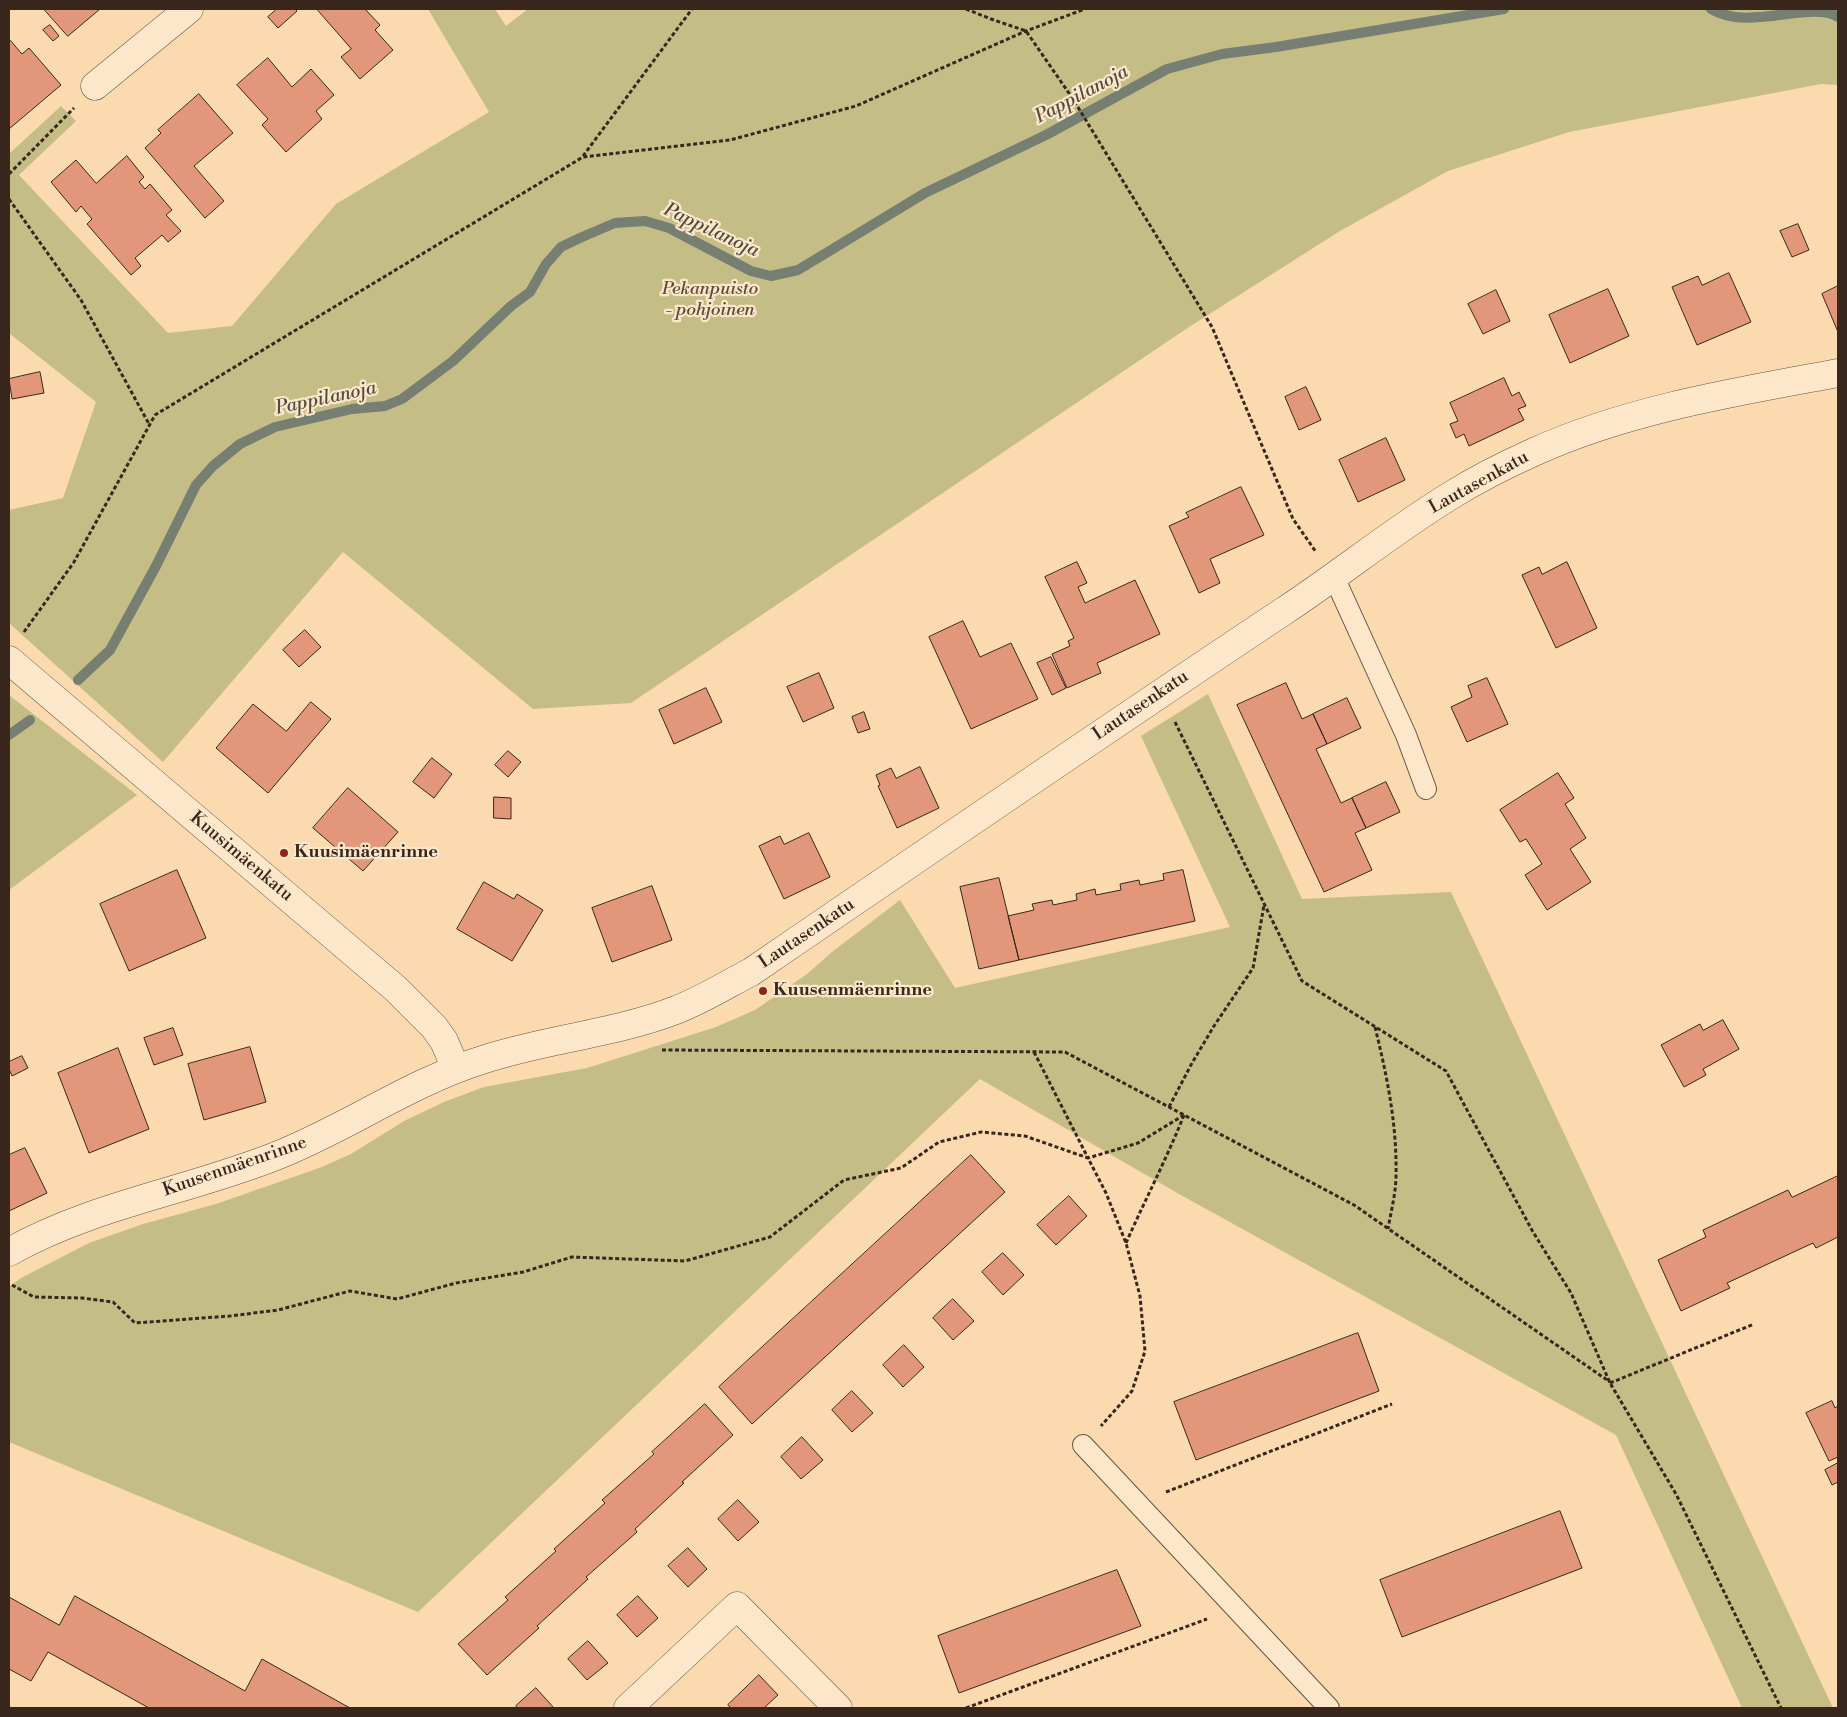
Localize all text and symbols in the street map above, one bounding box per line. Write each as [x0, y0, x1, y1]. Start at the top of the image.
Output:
water label: Pappilanoja [1031, 61, 1133, 129]
water label: Pappilanoja [660, 199, 762, 263]
park label: Pekanpuisto - pohjoinen [662, 279, 758, 322]
water label: Pappilanoja [274, 377, 378, 421]
street label: Lautasenkatu [1425, 447, 1533, 519]
street label: Lautasenkatu [1089, 666, 1193, 746]
street label: Kuusimäenkatu [185, 808, 297, 906]
place label: Kuusimäenrinne [294, 842, 438, 864]
marker: Kuusimäenrinne [278, 847, 290, 859]
street label: Lautasenkatu [755, 894, 859, 974]
place label: Kuusenmäenrinne [773, 980, 932, 1002]
marker: Kuusenmäenrinne [757, 985, 769, 997]
street label: Kuusenmäenrinne [160, 1132, 310, 1202]

